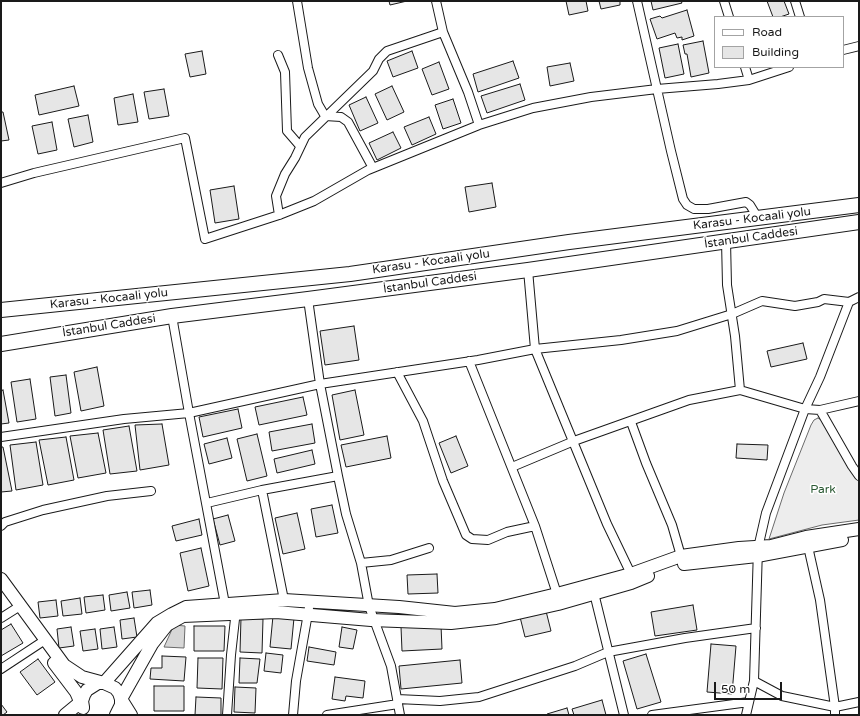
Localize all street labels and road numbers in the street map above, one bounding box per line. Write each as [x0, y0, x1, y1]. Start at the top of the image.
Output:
street label: Karasu - Kocaali yolu [692, 205, 812, 233]
street label: İstanbul Caddesi [703, 224, 799, 252]
street label: Karasu - Kocaali yolu [371, 247, 491, 277]
street label: İstanbul Caddesi [382, 269, 478, 297]
street label: Karasu - Kocaali yolu [49, 286, 169, 312]
street label: İstanbul Caddesi [61, 312, 157, 340]

